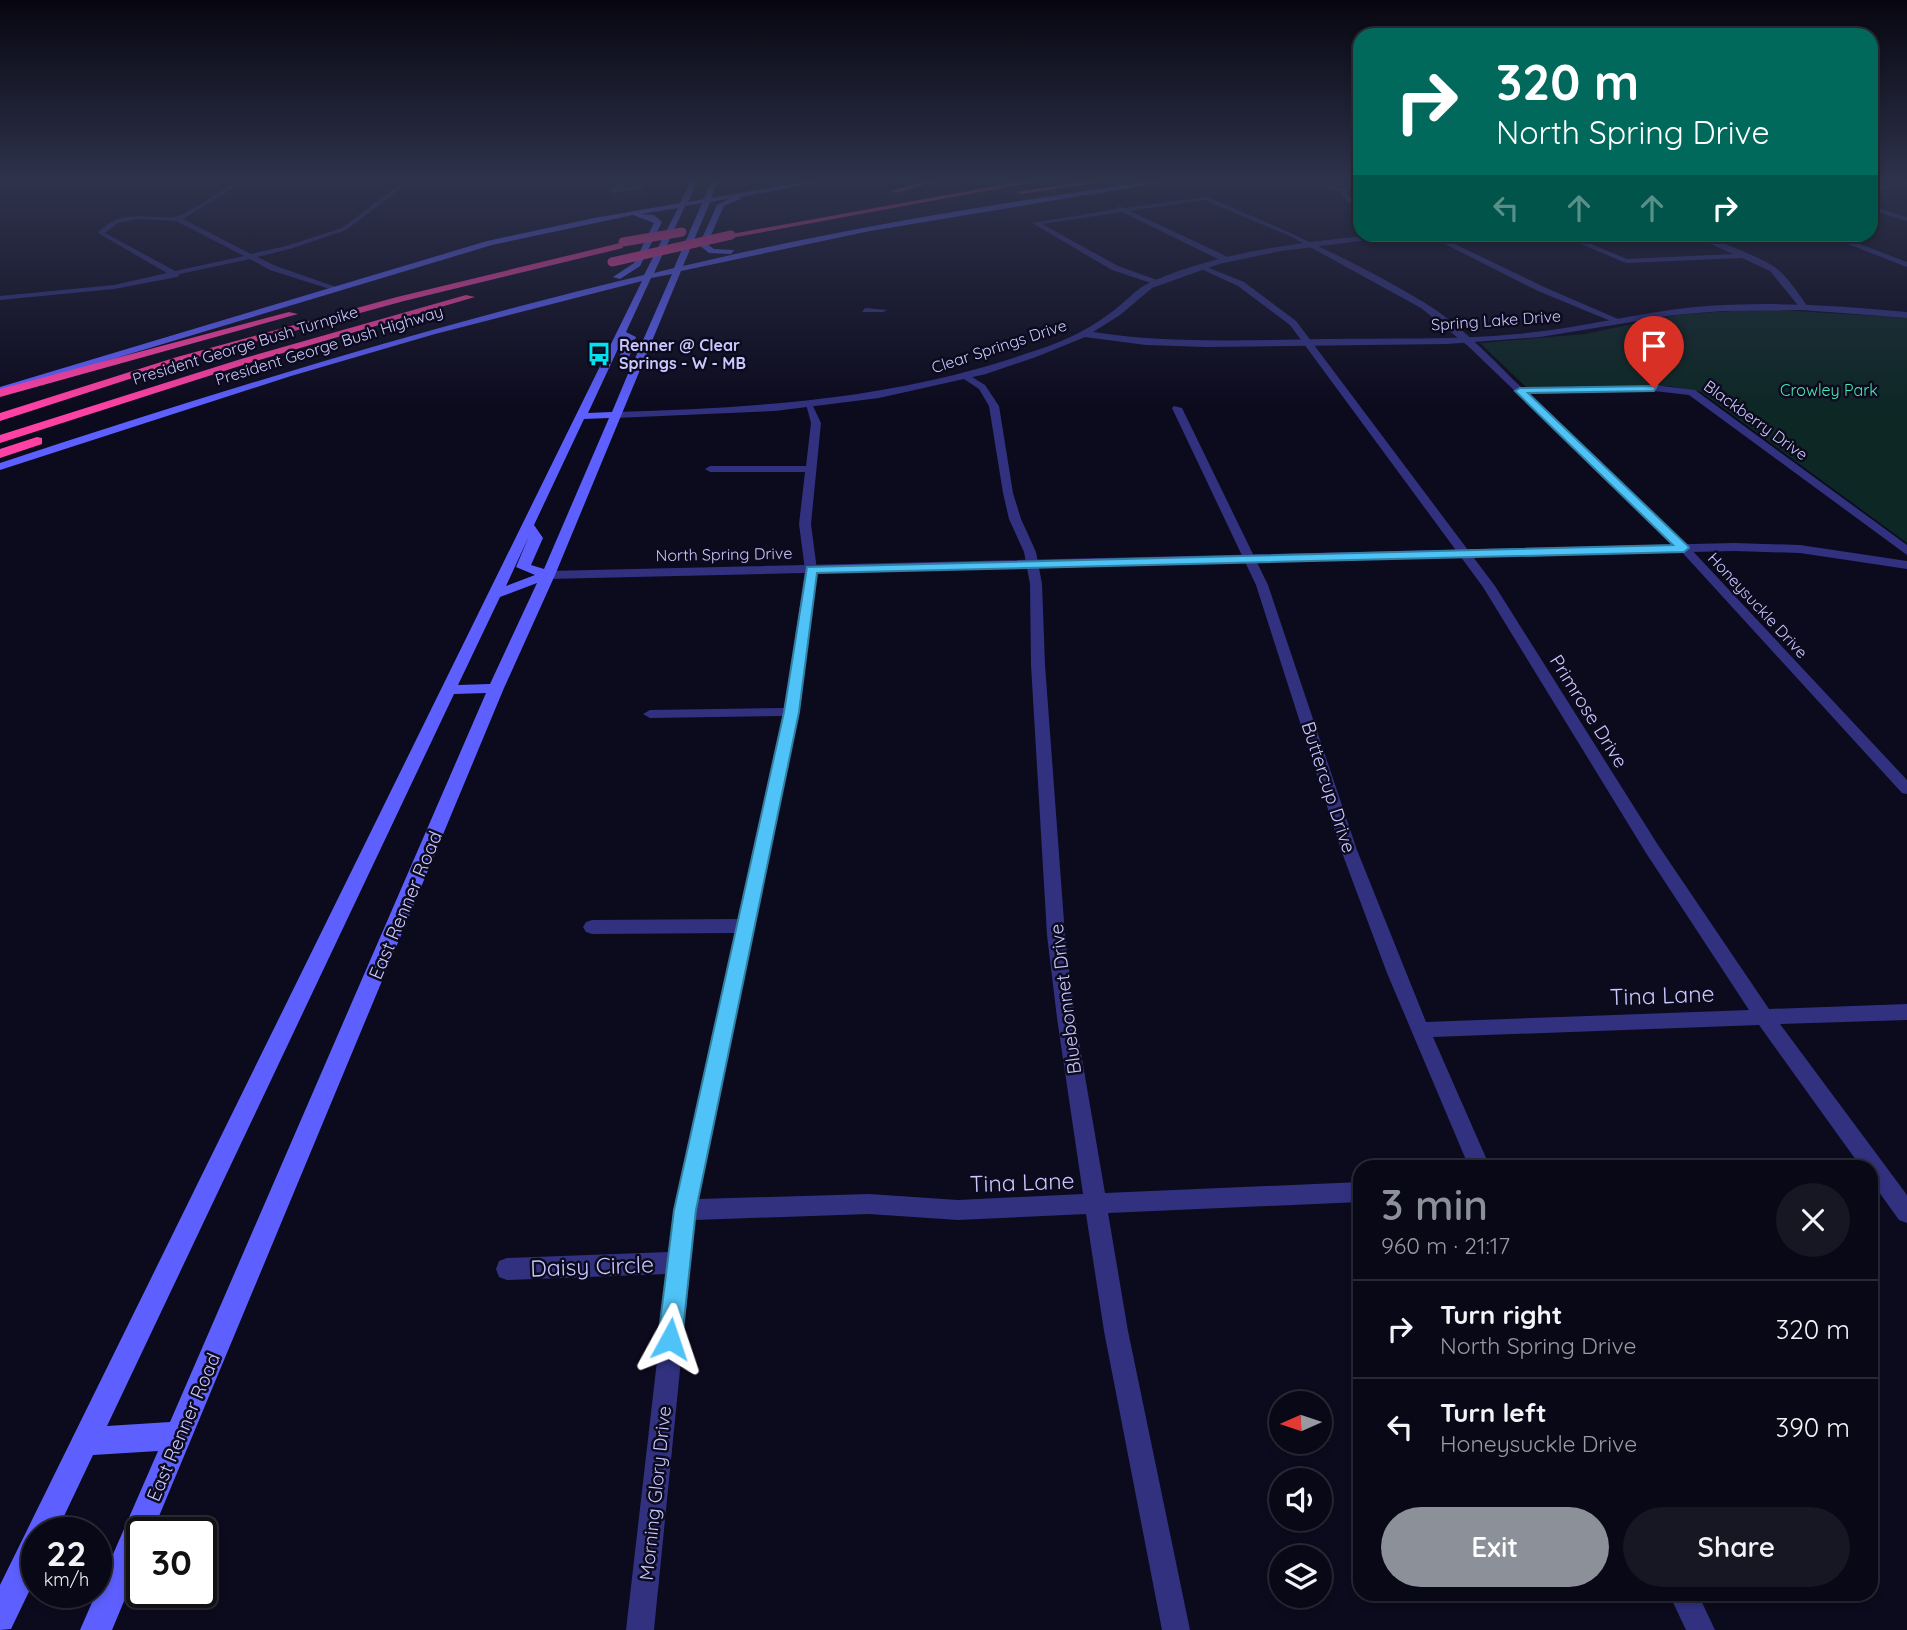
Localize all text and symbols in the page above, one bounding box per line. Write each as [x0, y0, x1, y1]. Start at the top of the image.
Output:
text: 320 m [1496, 51, 1639, 112]
icon: right [1381, 56, 1472, 147]
text: North Spring Drive [1496, 112, 1769, 152]
icon: left [1487, 189, 1525, 227]
icon: ahead [1560, 189, 1598, 227]
icon: ahead [1633, 189, 1671, 227]
icon: right [1706, 189, 1744, 227]
street label: President George Bush Turnpike [130, 301, 360, 389]
street label: President George Bush Highway [213, 301, 445, 389]
street label: Spring Lake Drive [1430, 305, 1562, 335]
street label: Clear Springs Drive [929, 315, 1069, 377]
pin [1624, 316, 1684, 388]
icon: arrive [1635, 327, 1673, 365]
place label: Renner @ Clear Springs - W - MB [619, 335, 746, 373]
bus stop icon: Renner @ Clear Springs - W - MB [585, 340, 613, 368]
street label: Blackberry Drive [1700, 376, 1812, 464]
park label: Crowley Park [1780, 380, 1878, 400]
street label: North Spring Drive [655, 543, 793, 565]
street label: Honeysuckle Drive [1704, 548, 1812, 662]
street label: Primrose Drive [1545, 650, 1633, 772]
street label: Buttercup Drive [1296, 718, 1362, 856]
street label: East Renner Road [363, 827, 447, 983]
street label: Bluebonnet Drive [1044, 923, 1086, 1075]
street label: Tina Lane [1609, 979, 1715, 1011]
street label: Tina Lane [969, 1166, 1075, 1198]
text: 3 min [1381, 1178, 1488, 1231]
button: close [1776, 1183, 1850, 1257]
text: 960 m · 21:17 [1381, 1231, 1510, 1260]
street label: Daisy Circle [530, 1249, 654, 1283]
text: Turn right [1440, 1298, 1562, 1331]
position arrow [633, 1302, 707, 1376]
icon: right [1381, 1310, 1419, 1348]
text: 320 m [1776, 1313, 1850, 1346]
text: North Spring Drive [1440, 1331, 1637, 1360]
street label: East Renner Road [141, 1349, 225, 1505]
north arrow [1269, 1391, 1332, 1454]
map controls [1269, 1391, 1332, 1608]
text: Turn left [1440, 1396, 1547, 1429]
street label: Morning Glory Drive [634, 1404, 676, 1582]
icon: left [1381, 1408, 1419, 1446]
text: 390 m [1776, 1411, 1850, 1444]
text: Honeysuckle Drive [1440, 1429, 1637, 1458]
button: sound [1269, 1468, 1332, 1531]
button: Exit [1381, 1507, 1609, 1587]
button: Share [1623, 1507, 1850, 1587]
speed limit sign: 30 [126, 1517, 217, 1608]
text: 22 [47, 1531, 86, 1575]
button: layers [1269, 1545, 1332, 1608]
text: km/h [44, 1568, 89, 1591]

